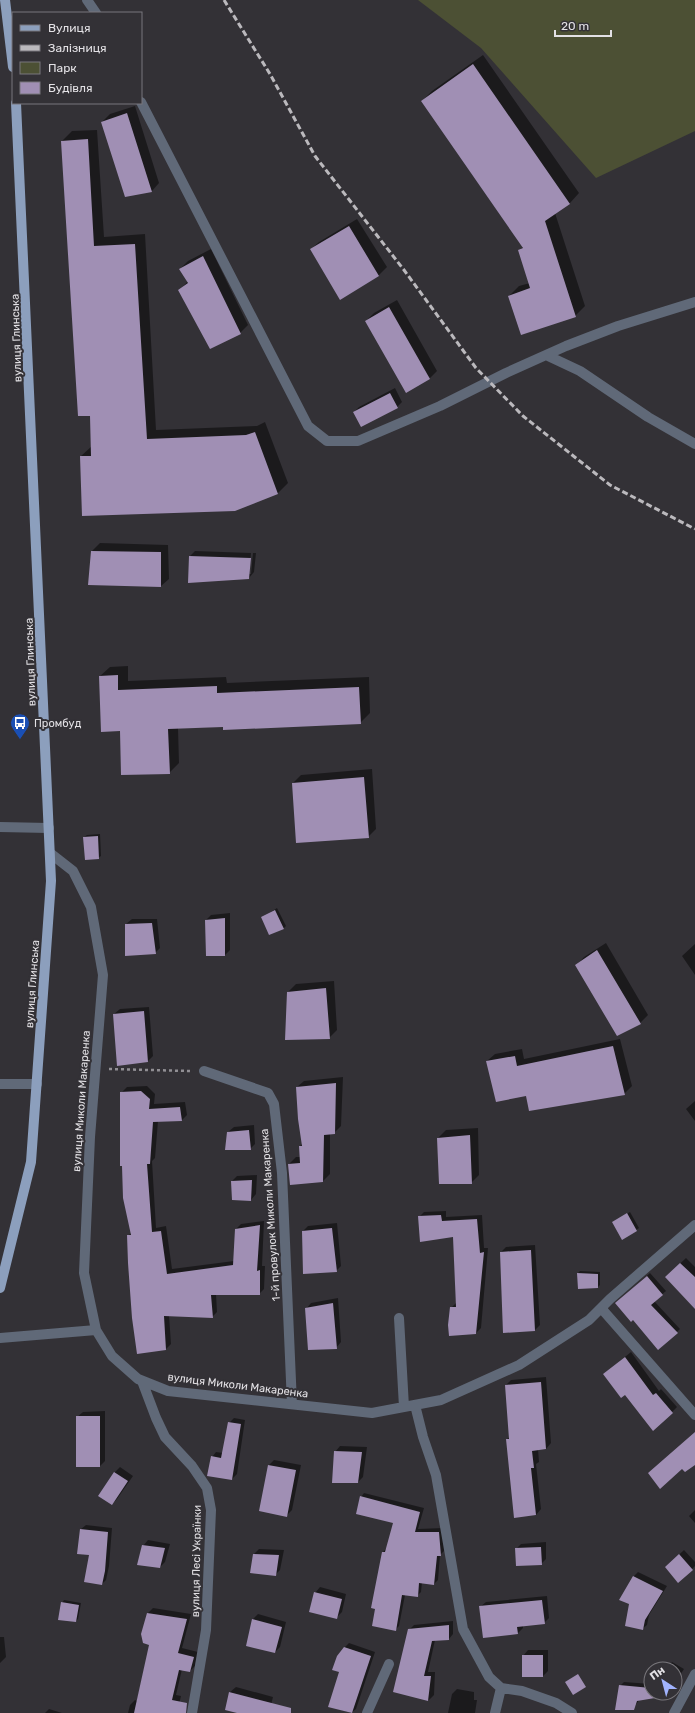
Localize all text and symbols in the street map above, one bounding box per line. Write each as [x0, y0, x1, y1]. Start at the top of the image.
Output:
legend [12, 12, 142, 104]
scale bar [555, 12, 611, 38]
text: 20 m [561, 19, 589, 33]
text: Вулиця [48, 21, 90, 35]
text: Залізниця [48, 41, 107, 55]
text: Парк [48, 61, 77, 75]
text: Будівля [48, 81, 93, 95]
street label: вулиця Глинська [8, 294, 25, 382]
street label: вулиця Глинська [22, 618, 39, 706]
bus stop icon: Промбуд [9, 712, 31, 740]
place label: Промбуд [34, 717, 82, 730]
street label: вулиця Глинська [23, 940, 42, 1028]
street label: вулиця Миколи Макаренка [70, 1030, 93, 1172]
street label: 1-й провулок Миколи Макаренка [258, 1128, 283, 1302]
street label: вулиця Миколи Макаренка [167, 1370, 309, 1401]
street label: вулиця Лесі Українки [189, 1505, 204, 1617]
north arrow [643, 1661, 683, 1701]
text: Пн [647, 1664, 667, 1683]

